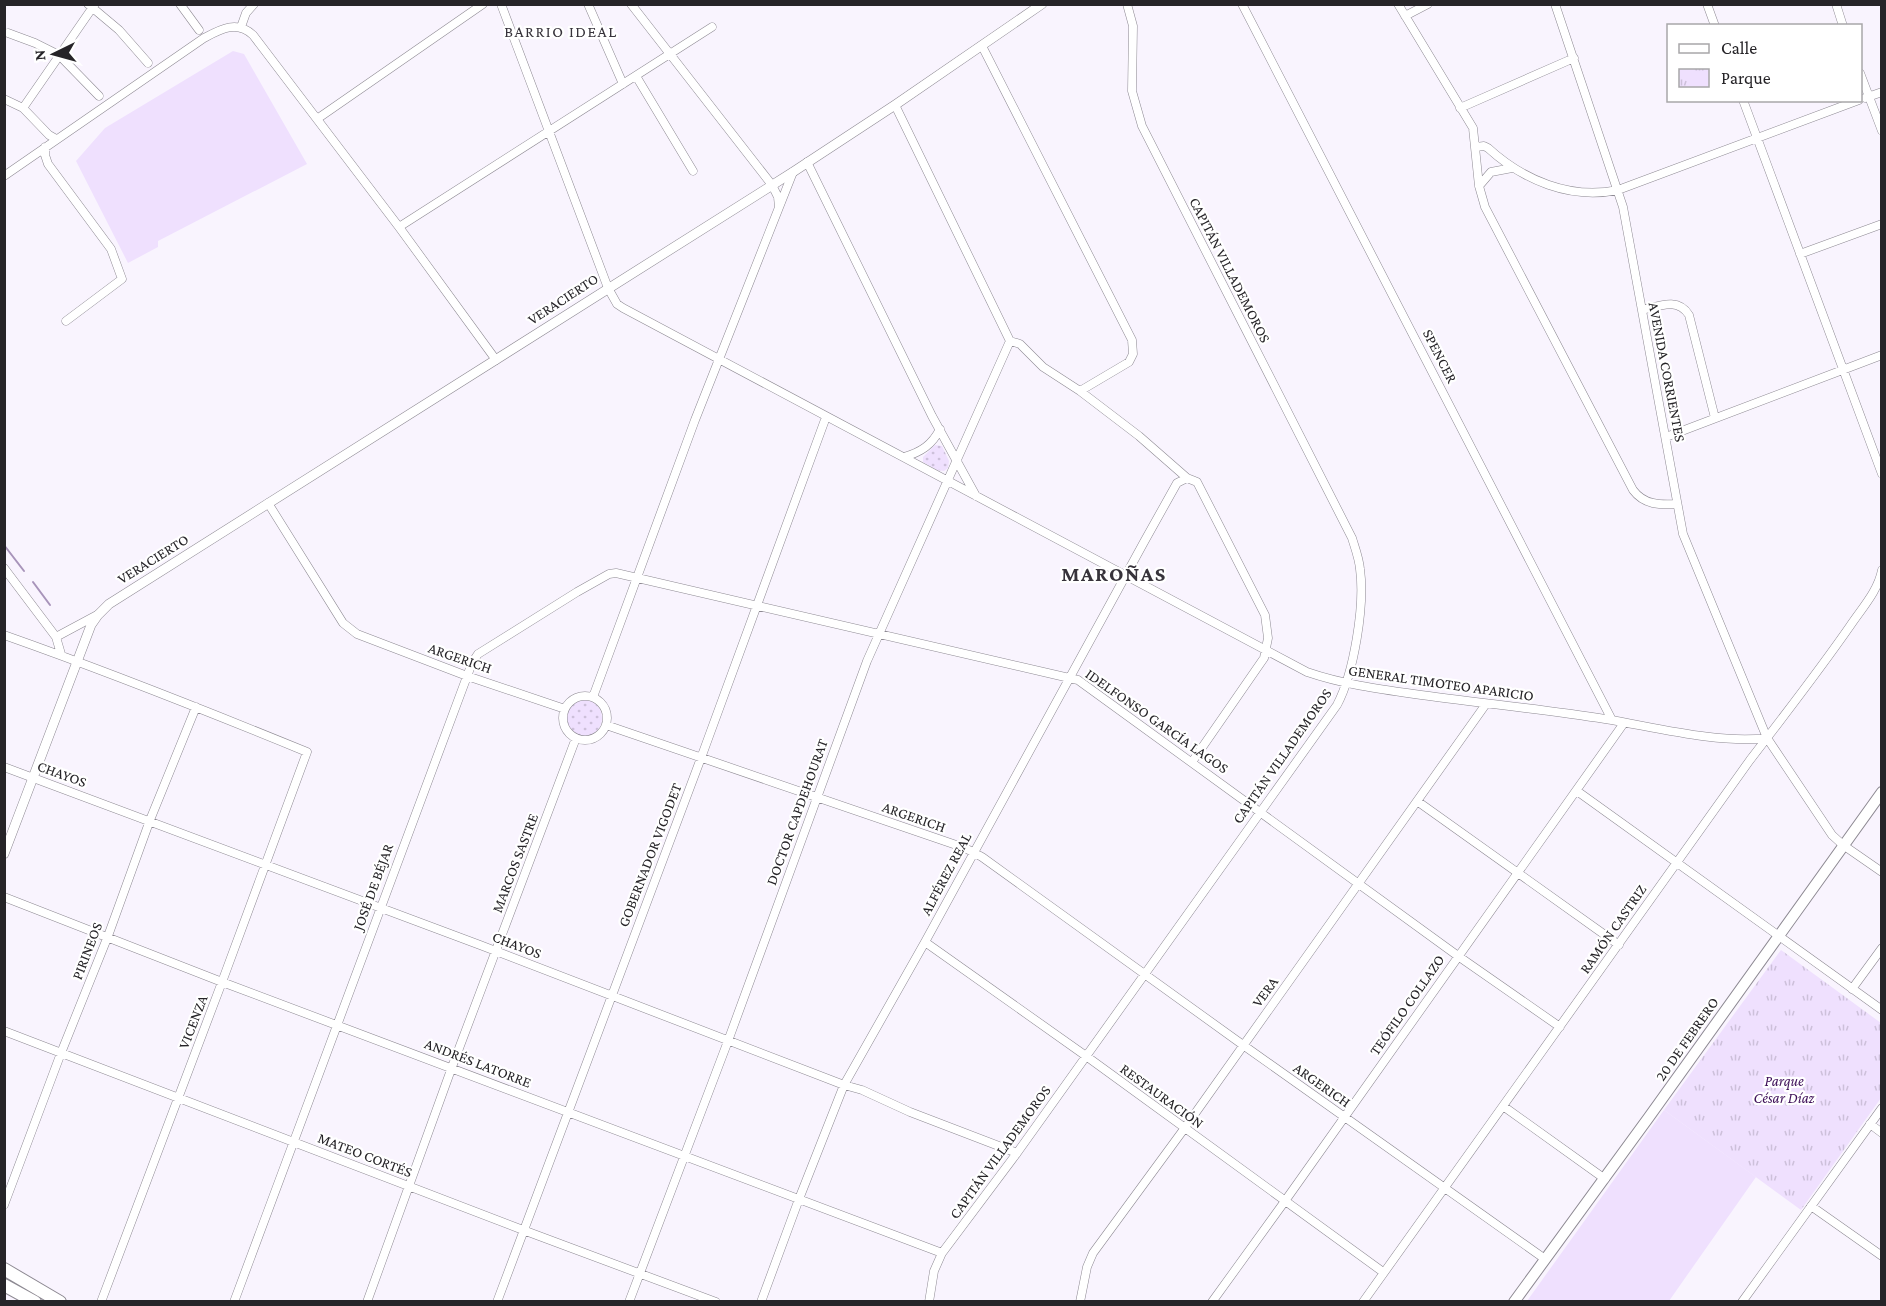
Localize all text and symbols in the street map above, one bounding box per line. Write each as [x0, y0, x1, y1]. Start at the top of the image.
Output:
district label: BARRIO IDEAL [504, 23, 618, 40]
north arrow [24, 24, 84, 84]
legend [1667, 24, 1862, 102]
text: Calle [1721, 38, 1757, 58]
text: N [31, 49, 48, 61]
text: Parque [1721, 68, 1771, 88]
street label: CAPITÁN VILLADEMOROS [1186, 195, 1274, 345]
street label: VERACIERTO [525, 270, 601, 328]
street label: AVENIDA CORRIENTES [1646, 301, 1688, 443]
street label: SPENCER [1420, 327, 1461, 386]
street label: VERACIERTO [115, 531, 191, 587]
district label: MAROÑAS [1061, 562, 1167, 586]
street label: ARGERICH [426, 640, 494, 676]
street label: GENERAL TIMOTEO APARICIO [1347, 662, 1535, 704]
street label: IDELFONSO GARCÍA LAGOS [1082, 665, 1232, 777]
street label: CAPITÁN VILLADEMOROS [1229, 686, 1335, 826]
street label: DOCTOR CAPDEHOURAT [763, 737, 831, 887]
street label: CHAYOS [35, 758, 89, 790]
street label: GOBERNADOR VIGODET [615, 781, 685, 929]
street label: ARGERICH [880, 799, 948, 835]
street label: MARCOS SASTRE [489, 811, 541, 915]
street label: ALFÉREZ REAL [918, 830, 975, 918]
street label: JOSÉ DE BÉJAR [349, 841, 397, 935]
street label: RAMÓN CASTRIZ [1576, 881, 1650, 976]
street label: PIRINEOS [69, 920, 105, 982]
street label: CHAYOS [490, 928, 544, 962]
street label: TEÓFILO COLLAZO [1366, 952, 1448, 1058]
street label: VERA [1249, 974, 1281, 1010]
street label: VICENZA [175, 992, 211, 1051]
street label: 20 DE FEBRERO [1652, 994, 1722, 1084]
street label: ANDRÉS LATORRE [422, 1035, 534, 1091]
street label: RESTAURACIÓN [1117, 1060, 1207, 1132]
street label: ARGERICH [1290, 1060, 1354, 1111]
park label: Parque César Díaz [1753, 1073, 1815, 1106]
street label: CAPITÁN VILLADEMOROS [946, 1082, 1054, 1222]
street label: MATEO CORTÉS [316, 1130, 414, 1180]

